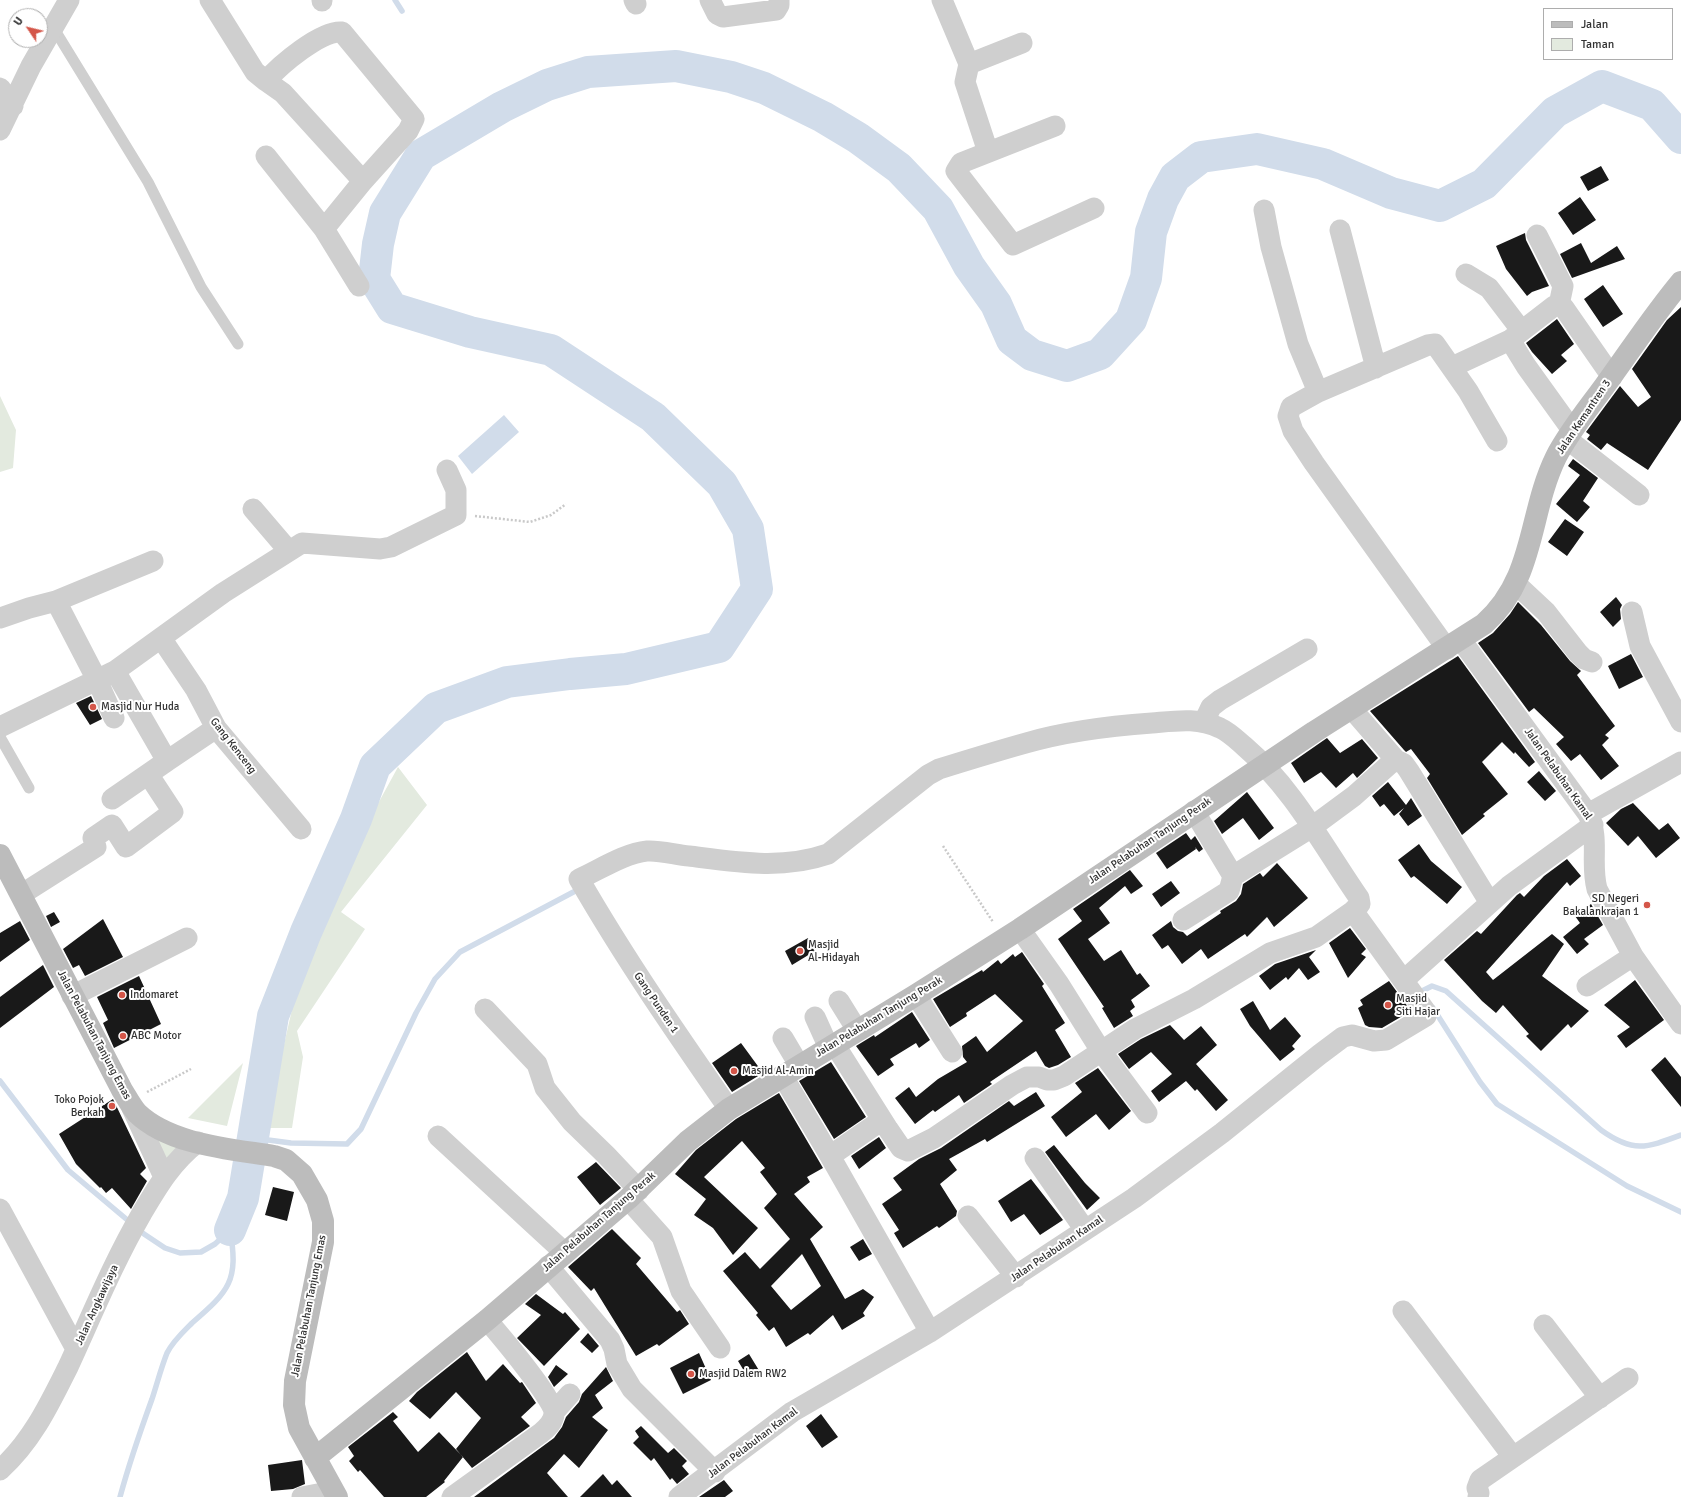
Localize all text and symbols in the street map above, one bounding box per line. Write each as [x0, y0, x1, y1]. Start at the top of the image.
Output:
north arrow [8, 8, 48, 48]
legend [1543, 8, 1673, 60]
text: U [11, 15, 26, 28]
text: Jalan [1581, 17, 1608, 32]
text: Taman [1581, 37, 1614, 52]
street label: Jalan Kemantren 3 [1554, 377, 1614, 457]
place label: Masjid Nur Huda [101, 700, 179, 714]
marker: Masjid Nur Huda [88, 702, 98, 712]
street label: Gang Kenceng [207, 715, 259, 777]
street label: Jalan Pelabuhan Kamal [1521, 725, 1595, 823]
street label: Jalan Pelabuhan Tanjung Perak [1086, 795, 1214, 887]
place label: SD Negeri Bakalankrajan 1 [1563, 892, 1639, 918]
marker: SD Negeri Bakalankrajan 1 [1642, 900, 1652, 910]
place label: Masjid Al-Hidayah [808, 938, 860, 964]
marker: Masjid Al-Hidayah [795, 946, 805, 956]
street label: Jalan Pelabuhan Tanjung Emas [54, 968, 134, 1102]
street label: Gang Punden 1 [631, 970, 681, 1036]
street label: Jalan Pelabuhan Tanjung Perak [813, 974, 945, 1060]
place label: Indomaret [130, 988, 178, 1002]
marker: Indomaret [117, 990, 127, 1000]
place label: Masjid Siti Hajar [1396, 992, 1440, 1018]
marker: Masjid Siti Hajar [1383, 1000, 1393, 1010]
place label: ABC Motor [131, 1029, 181, 1043]
marker: ABC Motor [118, 1031, 128, 1041]
place label: Masjid Al-Amin [742, 1064, 814, 1078]
marker: Masjid Al-Amin [729, 1066, 739, 1076]
place label: Toko Pojok Berkah [54, 1093, 104, 1119]
marker: Toko Pojok Berkah [107, 1101, 117, 1111]
street label: Jalan Pelabuhan Tanjung Perak [540, 1169, 658, 1275]
street label: Jalan Pelabuhan Kamal [1008, 1213, 1106, 1285]
street label: Jalan Pelabuhan Tanjung Emas [289, 1234, 329, 1378]
street label: Jalan Angkawijaya [73, 1263, 121, 1347]
place label: Masjid Dalem RW2 [699, 1367, 787, 1381]
marker: Masjid Dalem RW2 [686, 1369, 696, 1379]
street label: Jalan Pelabuhan Kamal [705, 1405, 801, 1481]

